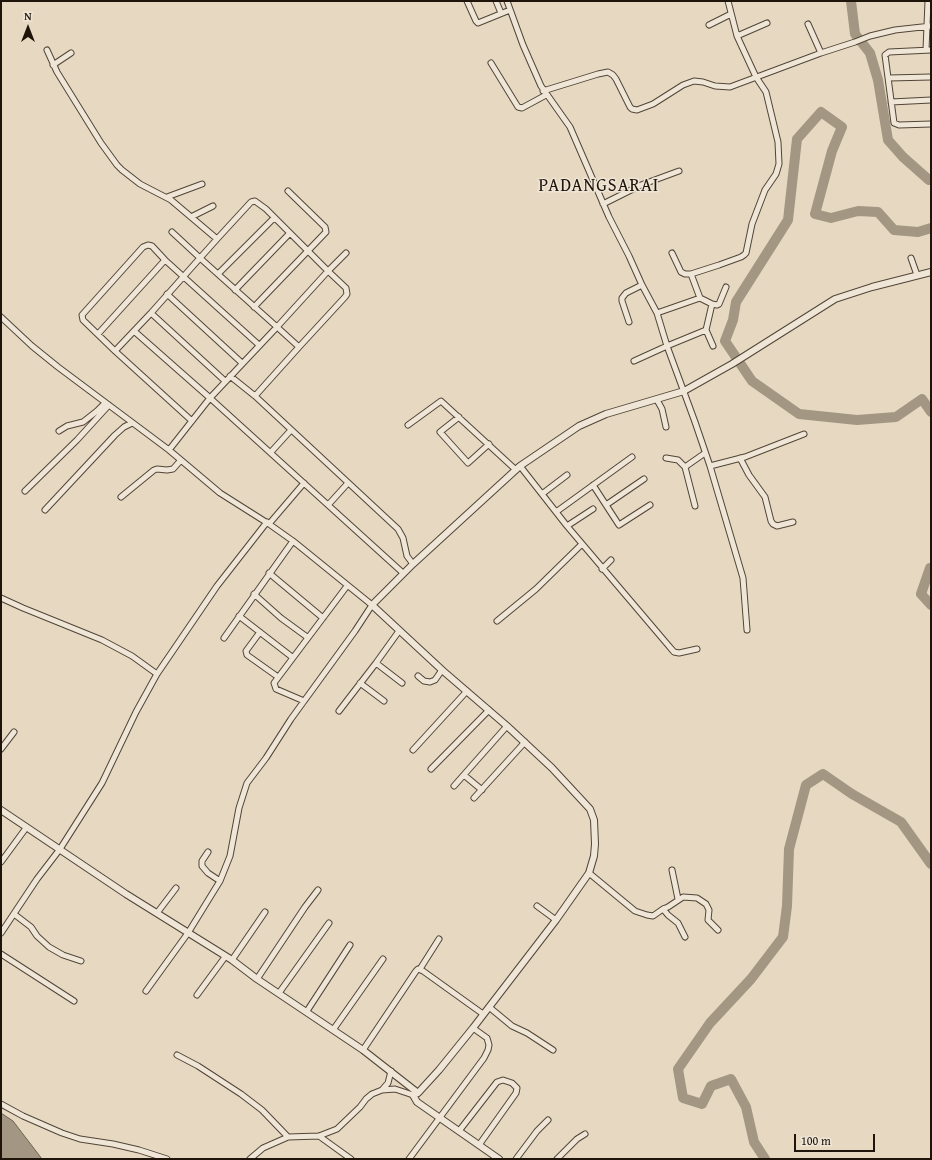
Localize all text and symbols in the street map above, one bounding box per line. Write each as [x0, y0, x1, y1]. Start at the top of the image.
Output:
north arrow [8, 8, 48, 48]
text: N [24, 8, 32, 24]
district label: PADANGSARAI [539, 175, 659, 197]
scale bar [796, 1126, 877, 1152]
text: 100 m [801, 1132, 831, 1149]

